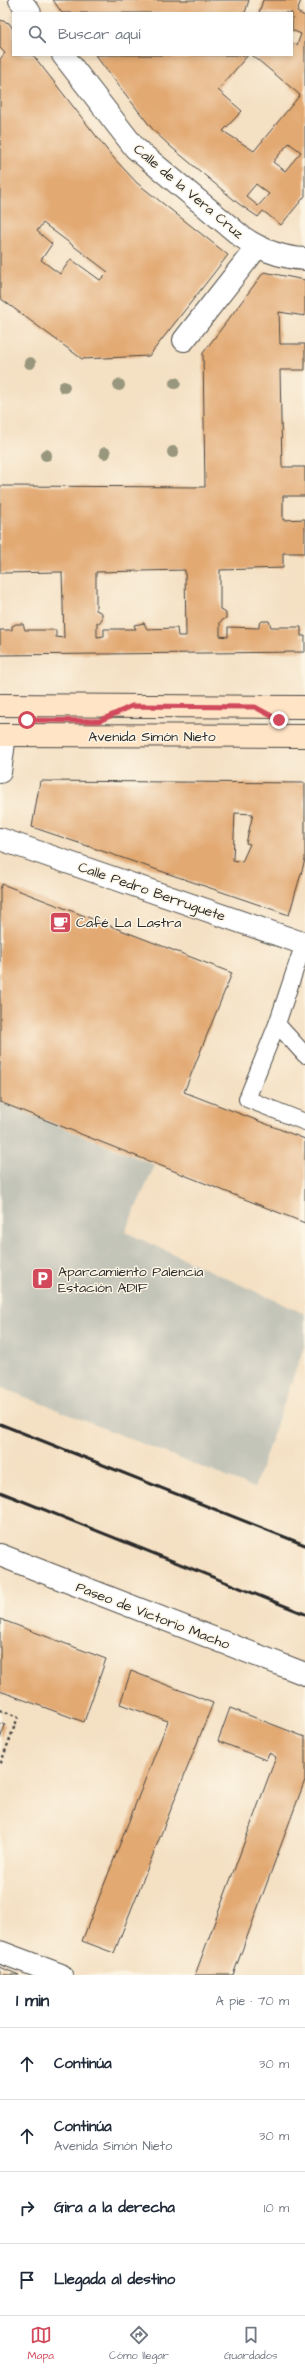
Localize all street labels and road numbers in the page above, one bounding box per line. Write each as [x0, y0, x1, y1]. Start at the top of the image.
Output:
street label: Calle de la Vera Cruz [129, 140, 248, 244]
street label: Avenida Simón Nieto [88, 727, 216, 747]
street label: Calle Pedro Berruguete [75, 857, 228, 927]
street label: Paseo de Victorio Macho [73, 1577, 233, 1655]

